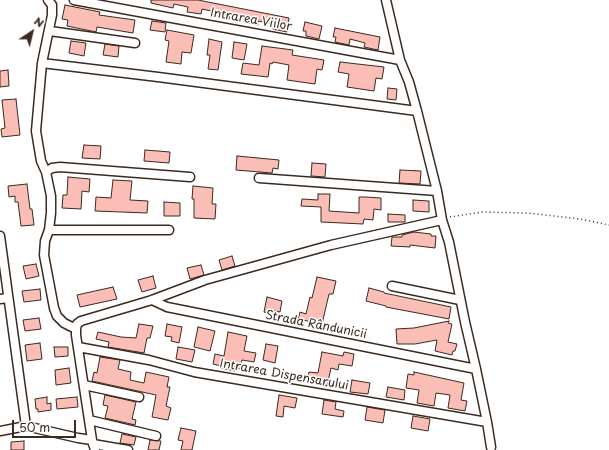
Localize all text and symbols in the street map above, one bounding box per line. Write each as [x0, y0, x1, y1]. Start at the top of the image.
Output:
street label: Intrarea Viilor [209, 6, 293, 34]
north arrow [12, 12, 52, 52]
text: N [31, 12, 48, 31]
street label: Strada Rândunicii [264, 308, 368, 342]
street label: Intrarea Dispensarului [218, 357, 350, 393]
scale bar [14, 412, 78, 438]
text: 50 m [19, 418, 50, 436]

